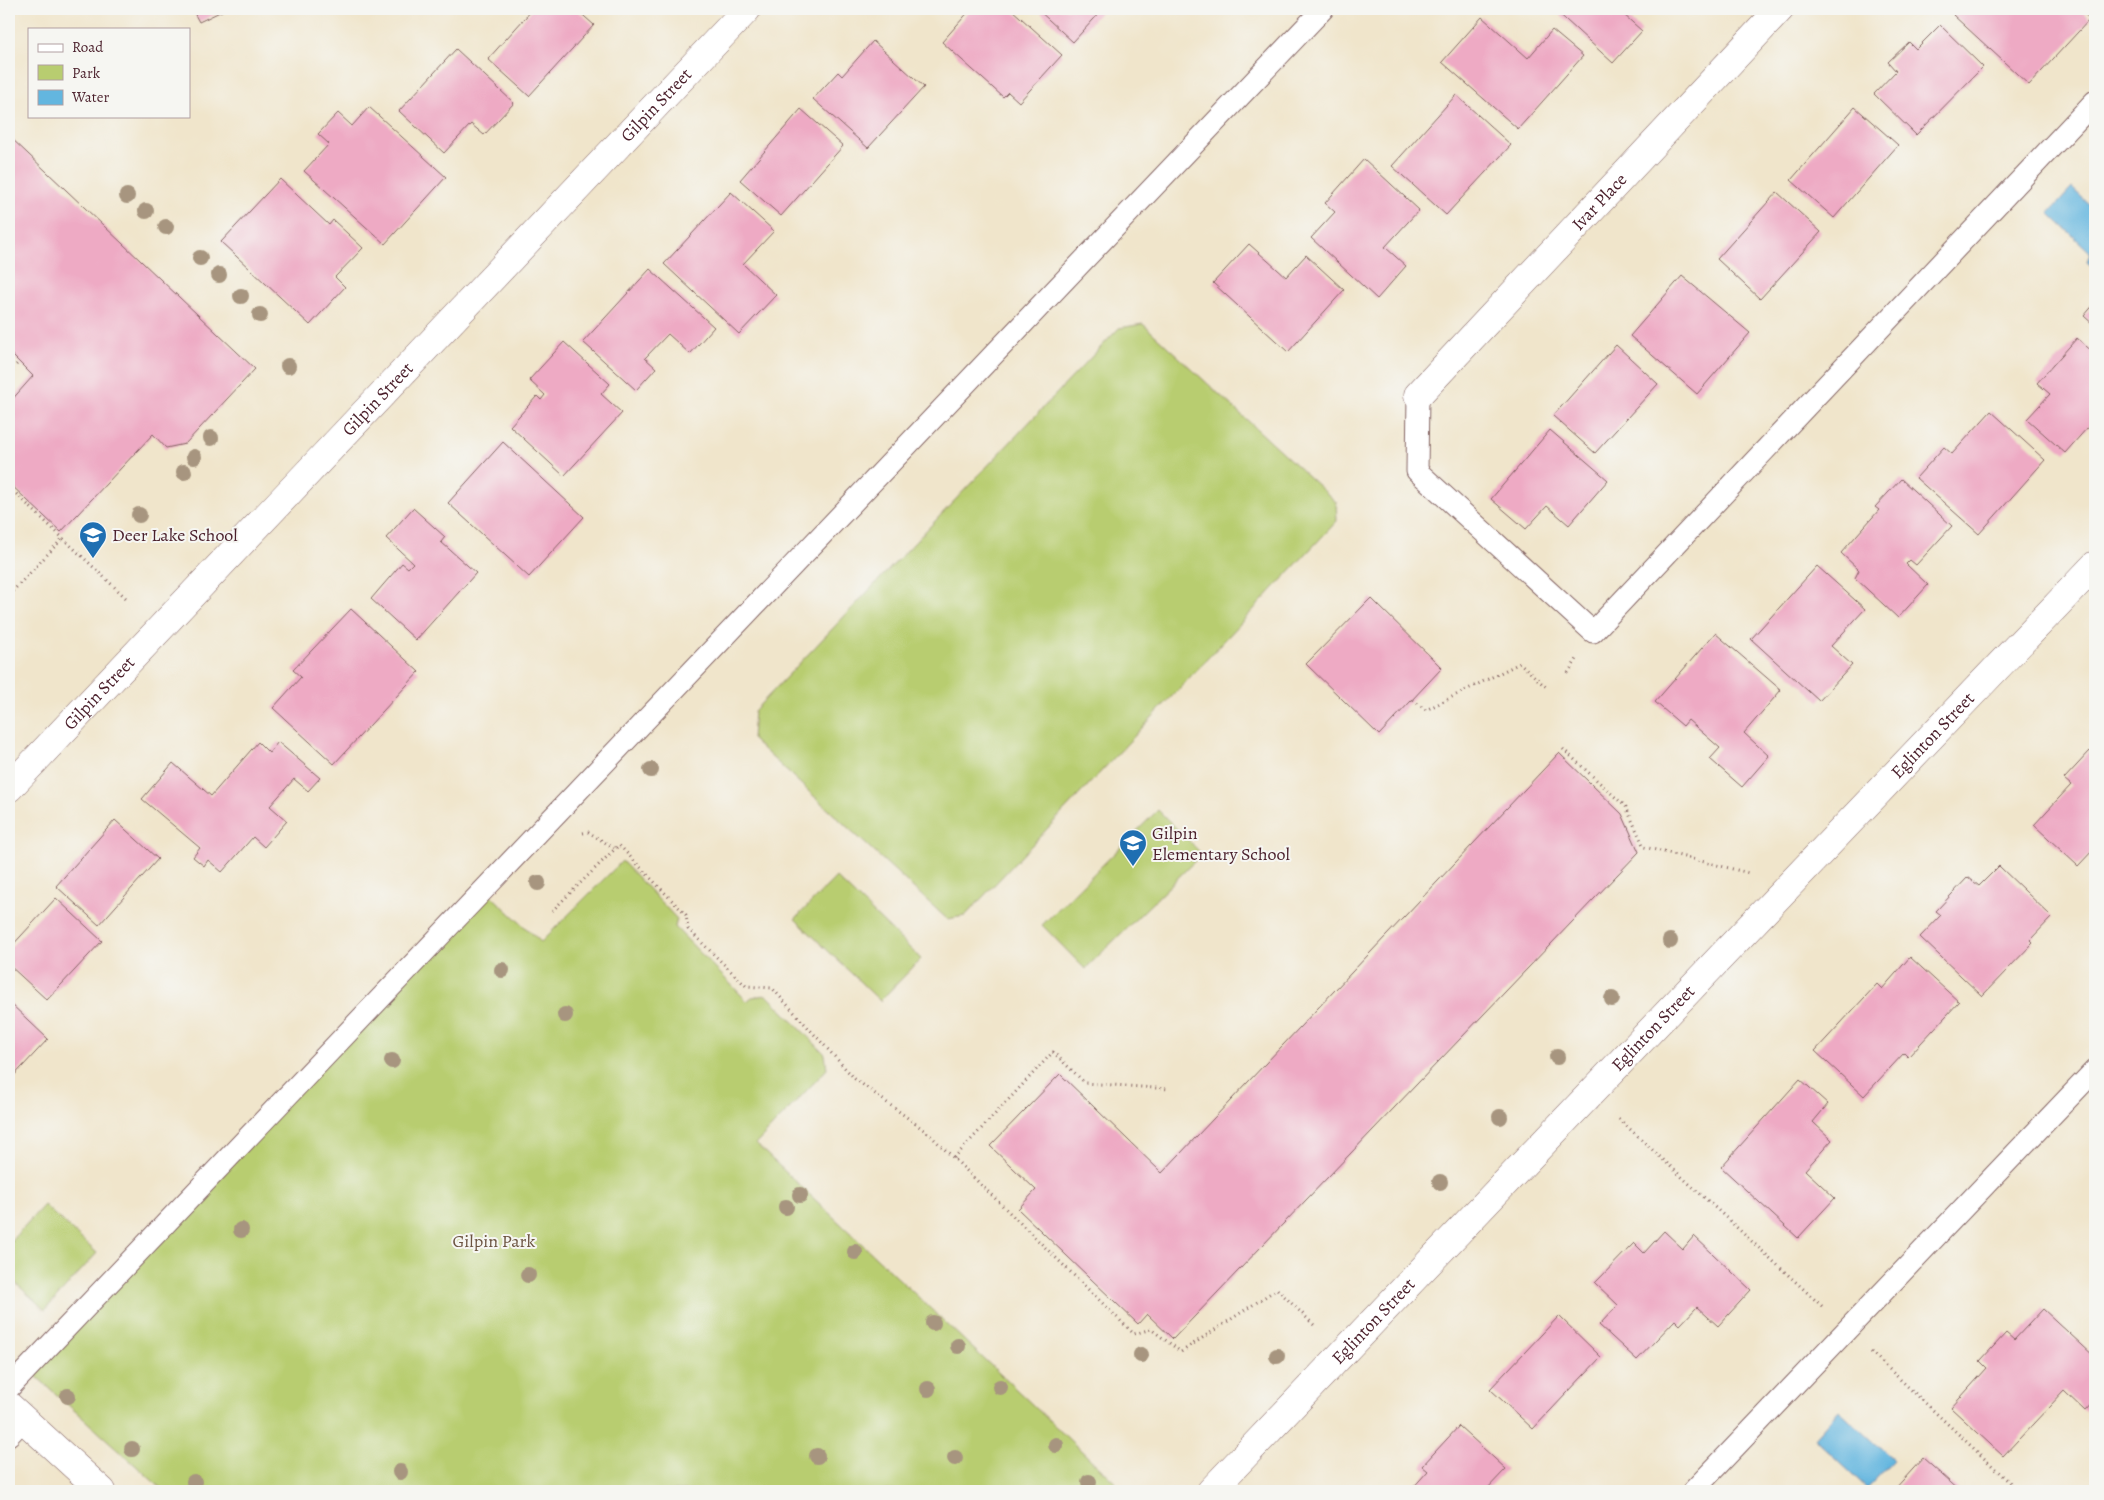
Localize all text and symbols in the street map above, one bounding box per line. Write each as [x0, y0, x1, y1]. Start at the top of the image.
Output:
legend [28, 28, 190, 118]
text: Road [72, 37, 104, 57]
text: Park [72, 63, 101, 83]
street label: Gilpin Street [615, 63, 697, 147]
text: Water [71, 87, 109, 107]
street label: Ivar Place [1566, 168, 1632, 236]
street label: Gilpin Street [337, 357, 419, 441]
school or university icon: Deer Lake School [78, 520, 108, 559]
place label: Deer Lake School [112, 523, 238, 547]
street label: Gilpin Street [58, 651, 140, 735]
street label: Eglinton Street [1886, 687, 1980, 784]
place label: Gilpin Elementary School [1152, 821, 1290, 866]
school or university icon: Gilpin Elementary School [1118, 828, 1148, 867]
street label: Eglinton Street [1606, 980, 1700, 1077]
park label: Gilpin Park [453, 1229, 536, 1253]
street label: Eglinton Street [1326, 1273, 1420, 1369]

